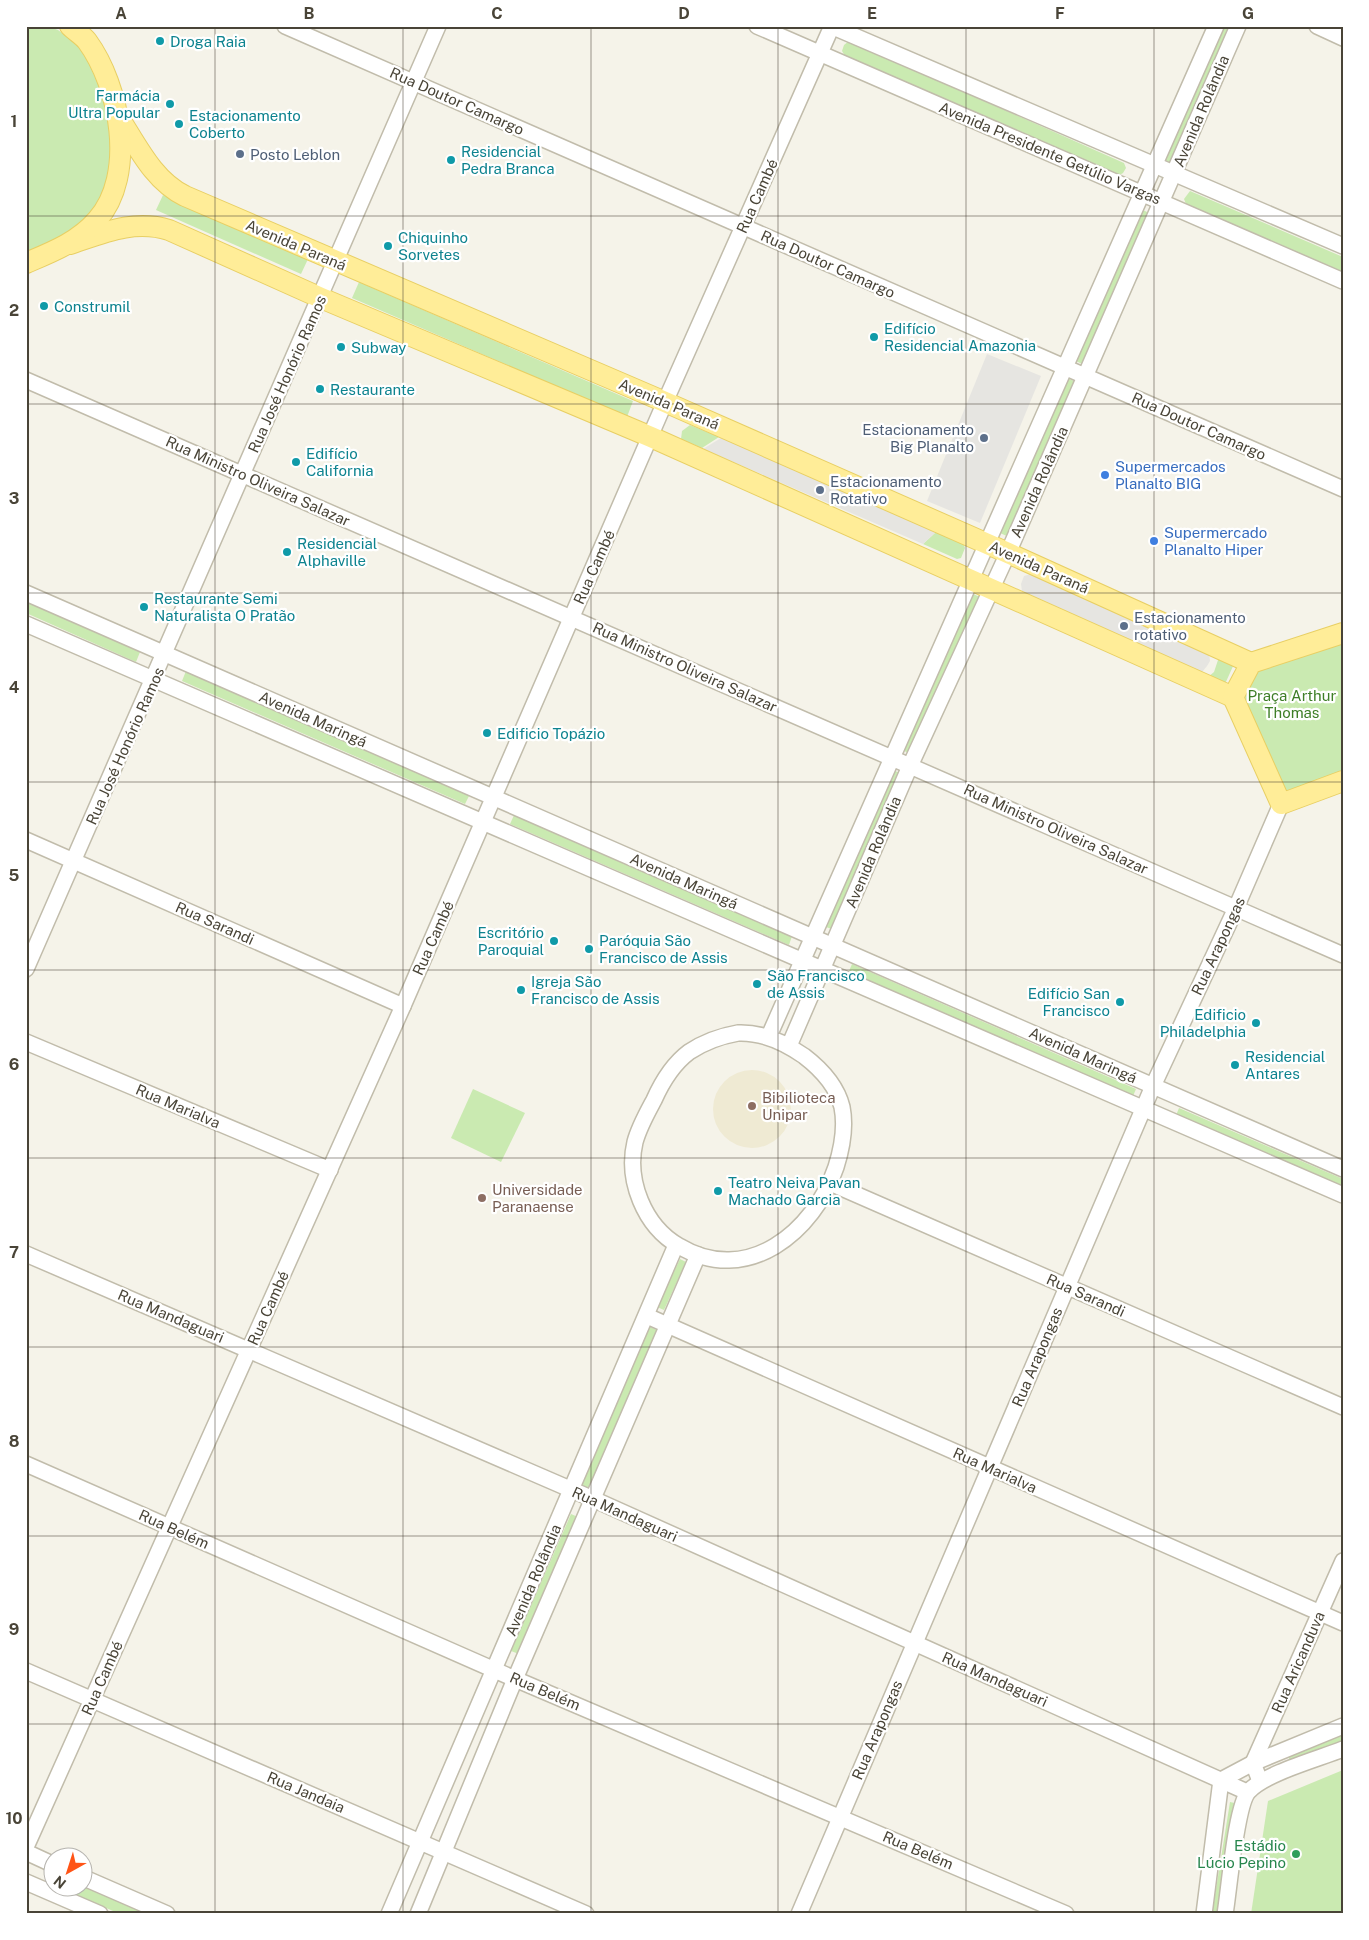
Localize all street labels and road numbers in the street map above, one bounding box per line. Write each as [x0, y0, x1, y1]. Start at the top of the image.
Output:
street label: Avenida Rolândia [1170, 53, 1232, 169]
street label: Rua Doutor Camargo [387, 64, 527, 138]
street label: Avenida Presidente Getúlio Vargas [937, 98, 1163, 208]
street label: Rua Cambé [733, 156, 781, 236]
street label: Avenida Paraná [243, 216, 349, 274]
street label: Rua Doutor Camargo [758, 227, 898, 301]
street label: Rua José Honório Ramos [245, 293, 329, 455]
street label: Avenida Paraná [616, 375, 722, 433]
street label: Rua Doutor Camargo [1129, 389, 1269, 463]
street label: Avenida Rolândia [1007, 424, 1071, 540]
street label: Rua Ministro Oliveira Salazar [163, 433, 353, 529]
street label: Rua Cambé [570, 527, 618, 607]
street label: Avenida Paraná [986, 537, 1092, 597]
street label: Rua Ministro Oliveira Salazar [590, 619, 780, 715]
street label: Rua José Honório Ramos [83, 665, 167, 827]
street label: Avenida Maringá [256, 688, 370, 750]
street label: Rua Ministro Oliveira Salazar [961, 781, 1151, 877]
street label: Avenida Rolândia [842, 794, 904, 910]
street label: Avenida Maringá [627, 850, 741, 912]
street label: Rua Arapongas [1188, 894, 1248, 998]
street label: Rua Sarandi [173, 898, 257, 948]
street label: Rua Cambé [409, 898, 457, 978]
street label: Avenida Maringá [1026, 1024, 1140, 1086]
street label: Rua Marialva [133, 1081, 223, 1131]
street label: Rua Cambé [244, 1268, 292, 1348]
street label: Rua Sarandi [1044, 1270, 1128, 1320]
street label: Rua Mandaguari [115, 1286, 227, 1346]
street label: Rua Arapongas [1008, 1305, 1066, 1409]
street label: Rua Marialva [950, 1444, 1040, 1496]
street label: Rua Mandaguari [570, 1483, 680, 1545]
street label: Rua Belém [136, 1506, 212, 1552]
street label: Avenida Rolândia [502, 1522, 564, 1638]
street label: Rua Aricanduva [1268, 1609, 1328, 1715]
street label: Rua Cambé [78, 1638, 126, 1718]
street label: Rua Mandaguari [940, 1648, 1050, 1710]
street label: Rua Belém [507, 1669, 583, 1713]
street label: Rua Arapongas [848, 1678, 906, 1782]
street label: Rua Jandaia [265, 1768, 347, 1816]
street label: Rua Belém [880, 1828, 956, 1872]

